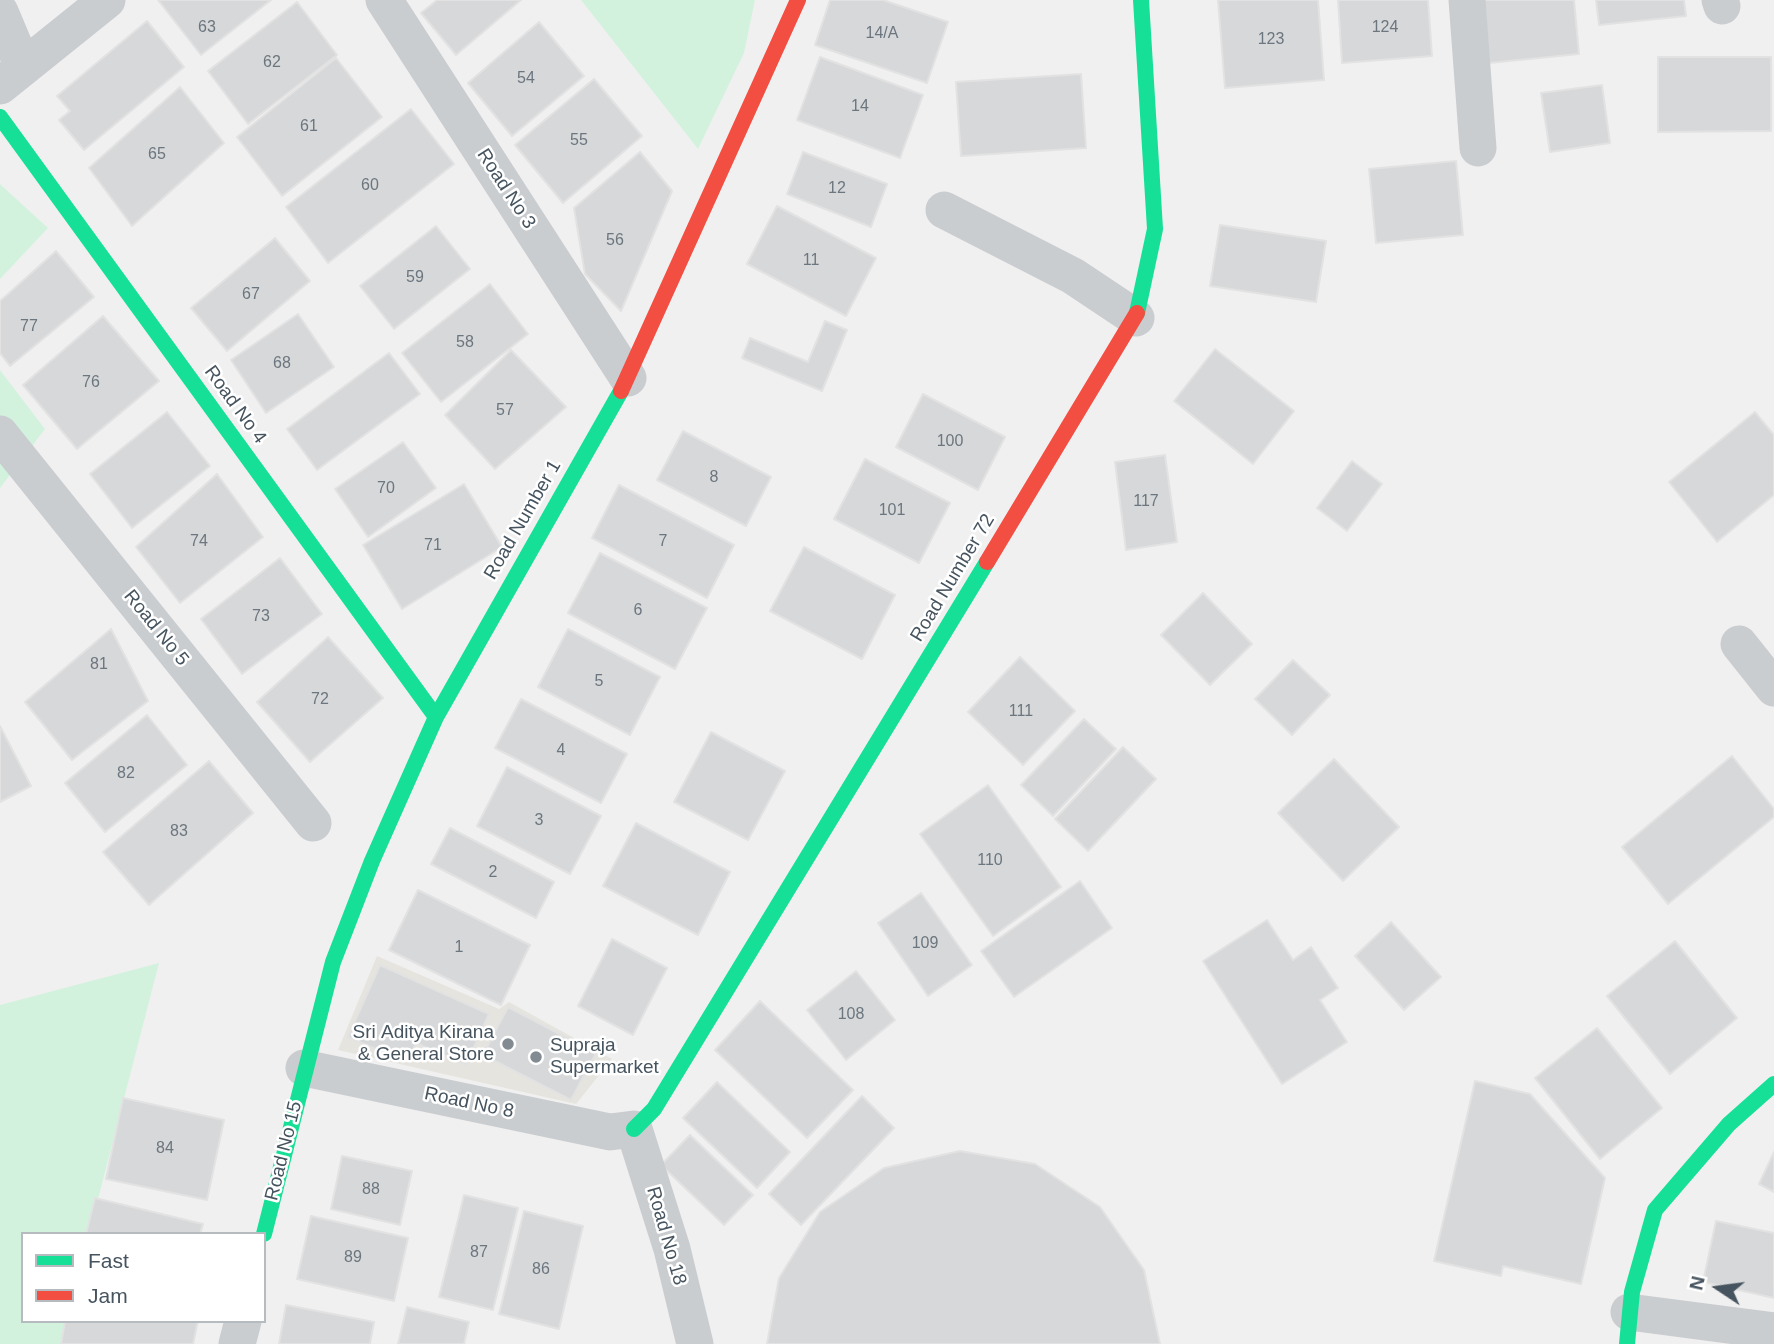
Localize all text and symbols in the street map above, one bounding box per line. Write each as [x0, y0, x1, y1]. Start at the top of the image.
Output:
house number: 63 [198, 18, 216, 38]
house number: 124 [1372, 18, 1398, 38]
house number: 14/A [866, 24, 898, 44]
house number: 123 [1258, 30, 1284, 50]
house number: 62 [263, 53, 281, 73]
house number: 54 [517, 69, 535, 89]
house number: 14 [851, 97, 869, 117]
house number: 61 [300, 117, 318, 137]
house number: 55 [570, 131, 588, 151]
house number: 65 [148, 145, 166, 165]
street label: Road No 3 [472, 145, 540, 233]
house number: 60 [361, 176, 379, 196]
house number: 12 [828, 179, 846, 199]
house number: 56 [606, 231, 624, 251]
house number: 11 [803, 251, 819, 271]
house number: 59 [406, 268, 424, 288]
house number: 67 [242, 285, 260, 305]
house number: 77 [20, 317, 38, 337]
house number: 58 [456, 333, 474, 353]
house number: 68 [273, 354, 291, 374]
street label: Road No 4 [199, 362, 271, 448]
house number: 76 [82, 373, 100, 393]
house number: 57 [496, 401, 514, 421]
house number: 100 [937, 432, 963, 452]
street label: Road Number 1 [480, 456, 566, 584]
house number: 8 [710, 468, 718, 488]
house number: 70 [377, 479, 395, 499]
house number: 117 [1133, 492, 1159, 512]
house number: 101 [879, 501, 905, 521]
street label: Road Number 72 [906, 510, 1000, 646]
house number: 74 [190, 532, 208, 552]
house number: 7 [659, 532, 667, 552]
house number: 71 [424, 536, 442, 556]
street label: Road No 5 [119, 586, 193, 670]
house number: 6 [634, 601, 642, 621]
house number: 73 [252, 607, 270, 627]
house number: 81 [90, 655, 108, 675]
house number: 5 [595, 672, 603, 692]
house number: 72 [311, 690, 329, 710]
house number: 111 [1009, 702, 1033, 722]
house number: 4 [557, 741, 565, 761]
house number: 82 [117, 764, 135, 784]
house number: 3 [535, 811, 543, 831]
house number: 83 [170, 822, 188, 842]
house number: 110 [977, 851, 1003, 871]
house number: 2 [489, 863, 497, 883]
house number: 109 [912, 934, 938, 954]
house number: 1 [455, 938, 463, 958]
house number: 108 [838, 1005, 864, 1025]
place label: Sri Aditya Kirana & General Store [352, 1022, 494, 1066]
place label: Supraja Supermarket [550, 1035, 659, 1079]
marker: Sri Aditya Kirana & General Store [500, 1036, 516, 1052]
marker: Supraja Supermarket [528, 1049, 544, 1065]
street label: Road No 8 [422, 1082, 516, 1124]
street label: Road No 15 [261, 1099, 307, 1203]
house number: 84 [156, 1139, 174, 1159]
house number: 88 [362, 1180, 380, 1200]
street label: Road No 18 [641, 1184, 691, 1288]
legend [21, 1232, 266, 1323]
house number: 87 [470, 1243, 488, 1263]
house number: 89 [344, 1248, 362, 1268]
text: Fast [88, 1249, 129, 1272]
north arrow [1683, 1253, 1753, 1323]
house number: 86 [532, 1260, 550, 1280]
text: N [1685, 1274, 1709, 1292]
text: Jam [88, 1284, 128, 1307]

